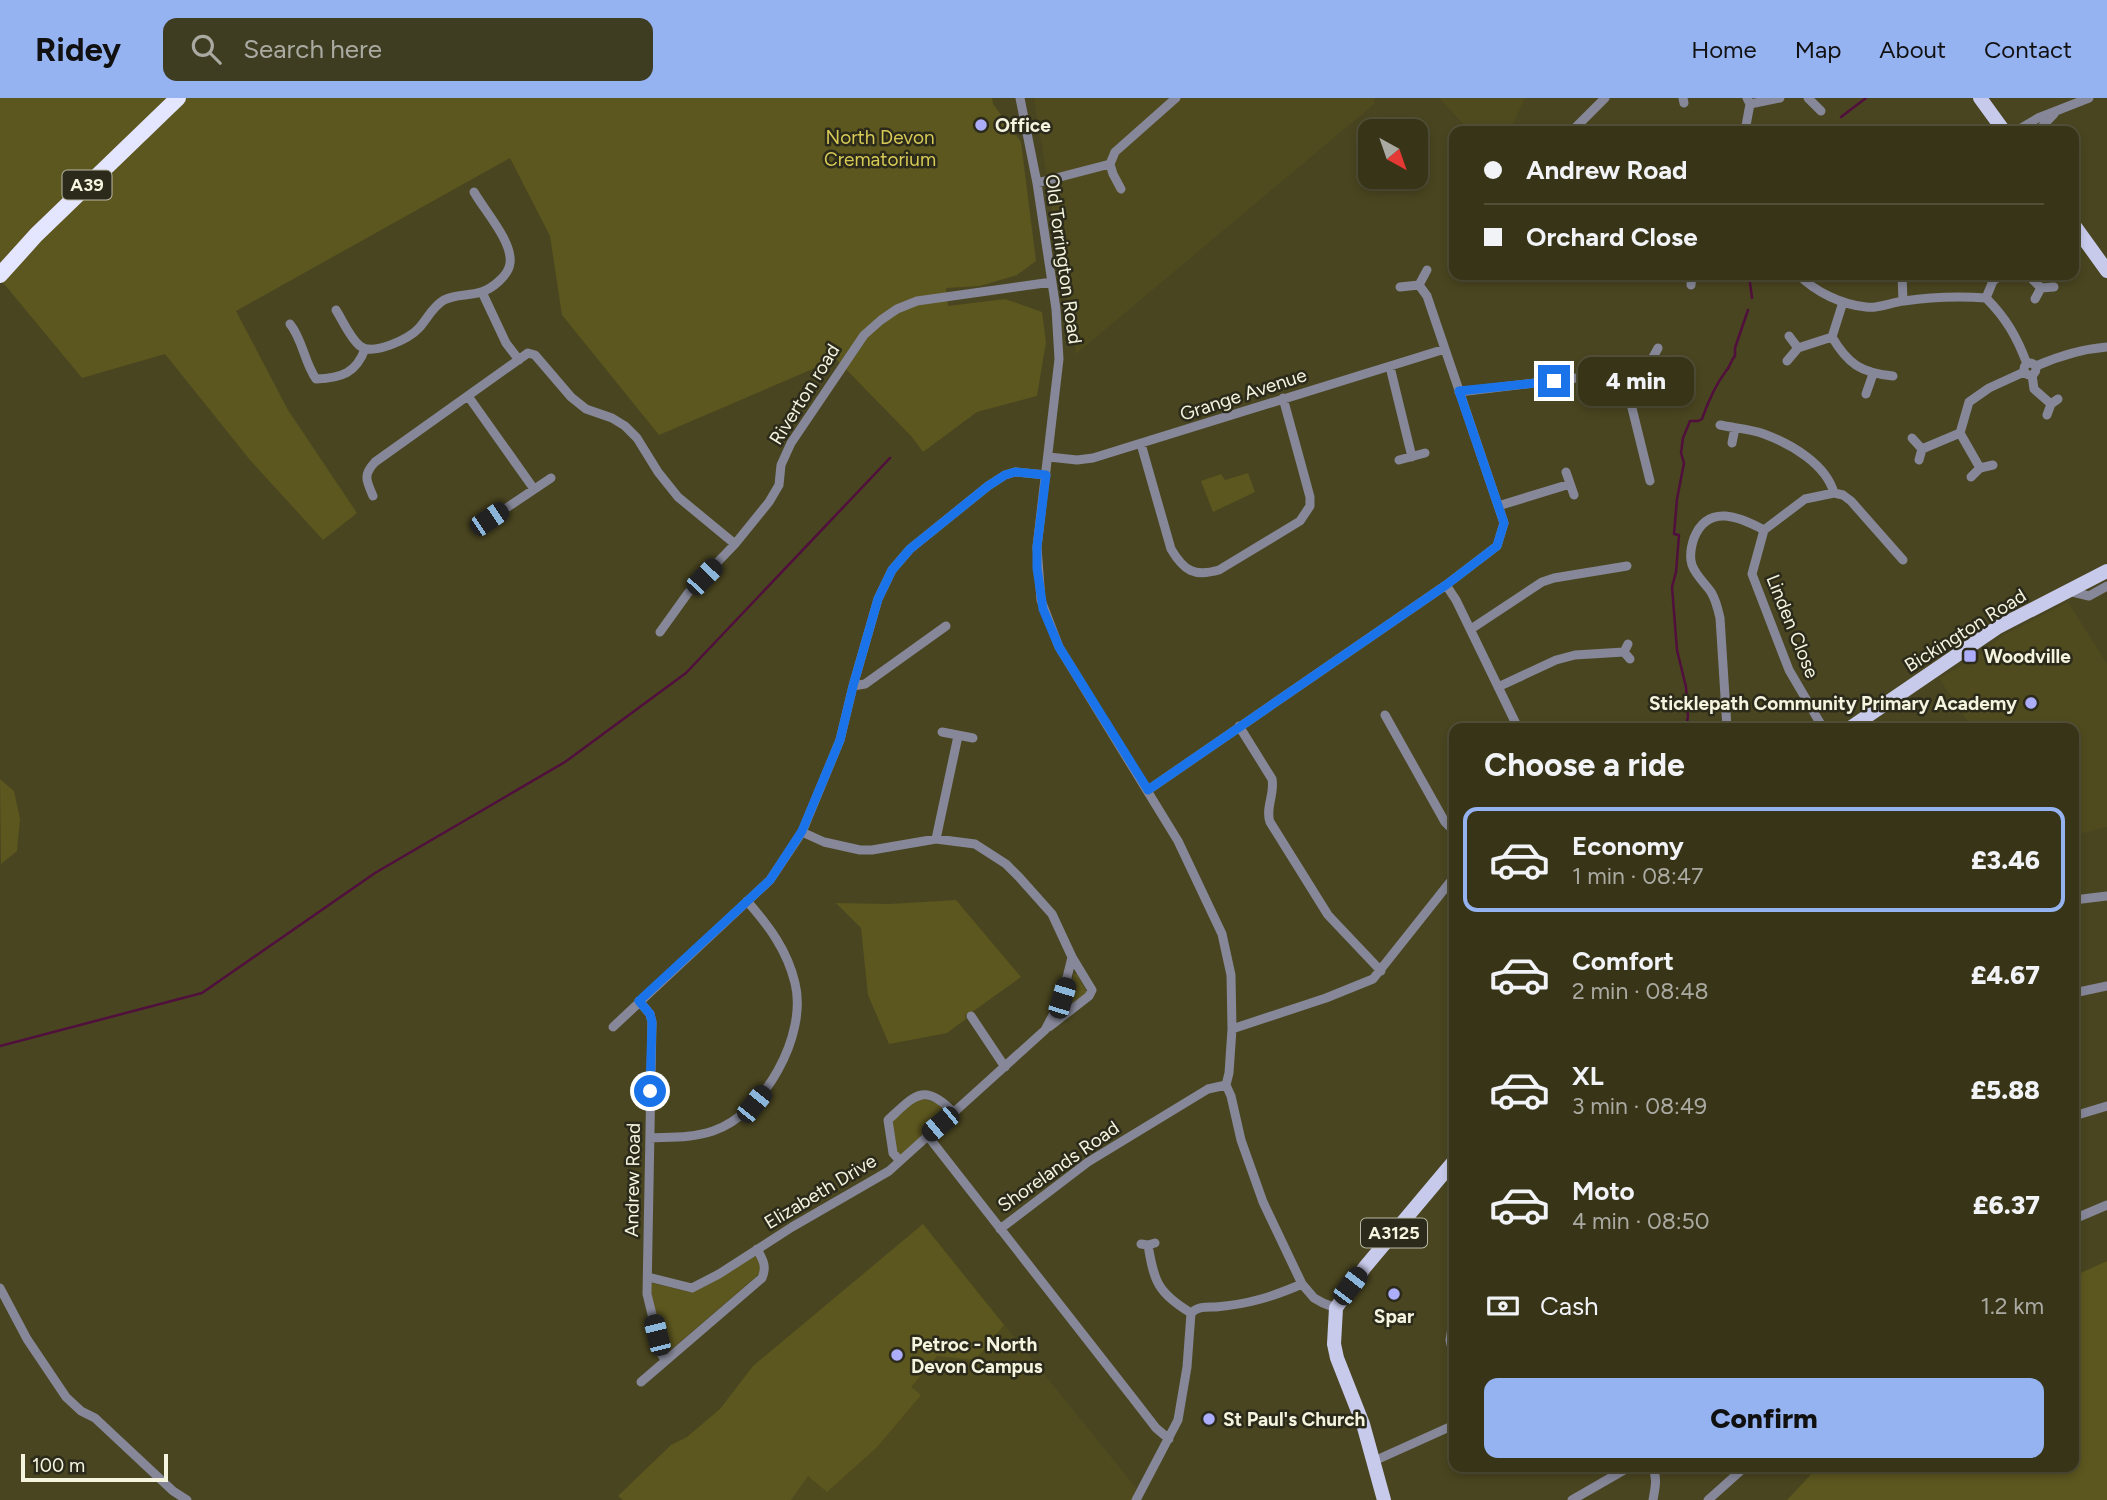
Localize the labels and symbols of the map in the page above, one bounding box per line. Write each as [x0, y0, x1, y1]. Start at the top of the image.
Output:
place label: Office [995, 114, 1051, 137]
marker: Office [973, 117, 989, 133]
north arrow [1358, 119, 1428, 189]
park label: North Devon Crematorium [824, 126, 936, 171]
road number: A39 [62, 170, 112, 200]
street label: Old Torrington Road [1040, 173, 1087, 345]
street label: Riverton road [764, 340, 845, 449]
callout: 4 min [1578, 356, 1694, 406]
street label: Grange Avenue [1177, 363, 1309, 426]
route end [1538, 365, 1570, 397]
car [466, 499, 513, 539]
car [682, 555, 727, 599]
street label: Linden Close [1761, 571, 1824, 681]
street label: Bickington Road [1900, 584, 2030, 677]
place label: Woodville [1984, 645, 2071, 668]
marker: Woodville [1962, 648, 1978, 664]
place label: Sticklepath Community Primary Academy [1649, 692, 2017, 715]
marker: Sticklepath Community Primary Academy [2023, 695, 2039, 711]
car [1046, 975, 1079, 1021]
route start [634, 1075, 666, 1107]
car [733, 1081, 776, 1127]
car [918, 1102, 963, 1146]
street label: Shorelands Road [993, 1116, 1123, 1217]
street label: Andrew Road [620, 1123, 645, 1237]
street label: Elizabeth Drive [760, 1149, 881, 1234]
road number: A3125 [1361, 1218, 1427, 1248]
car [1329, 1263, 1372, 1309]
marker: Spar [1386, 1286, 1402, 1302]
place label: Spar [1374, 1305, 1414, 1328]
car [642, 1312, 673, 1358]
place label: Petroc - North Devon Campus [911, 1333, 1043, 1378]
marker: Petroc - North Devon Campus [889, 1347, 905, 1363]
place label: St Paul's Church [1223, 1408, 1365, 1431]
marker: St Paul's Church [1201, 1411, 1217, 1427]
scale bar [21, 1451, 168, 1483]

